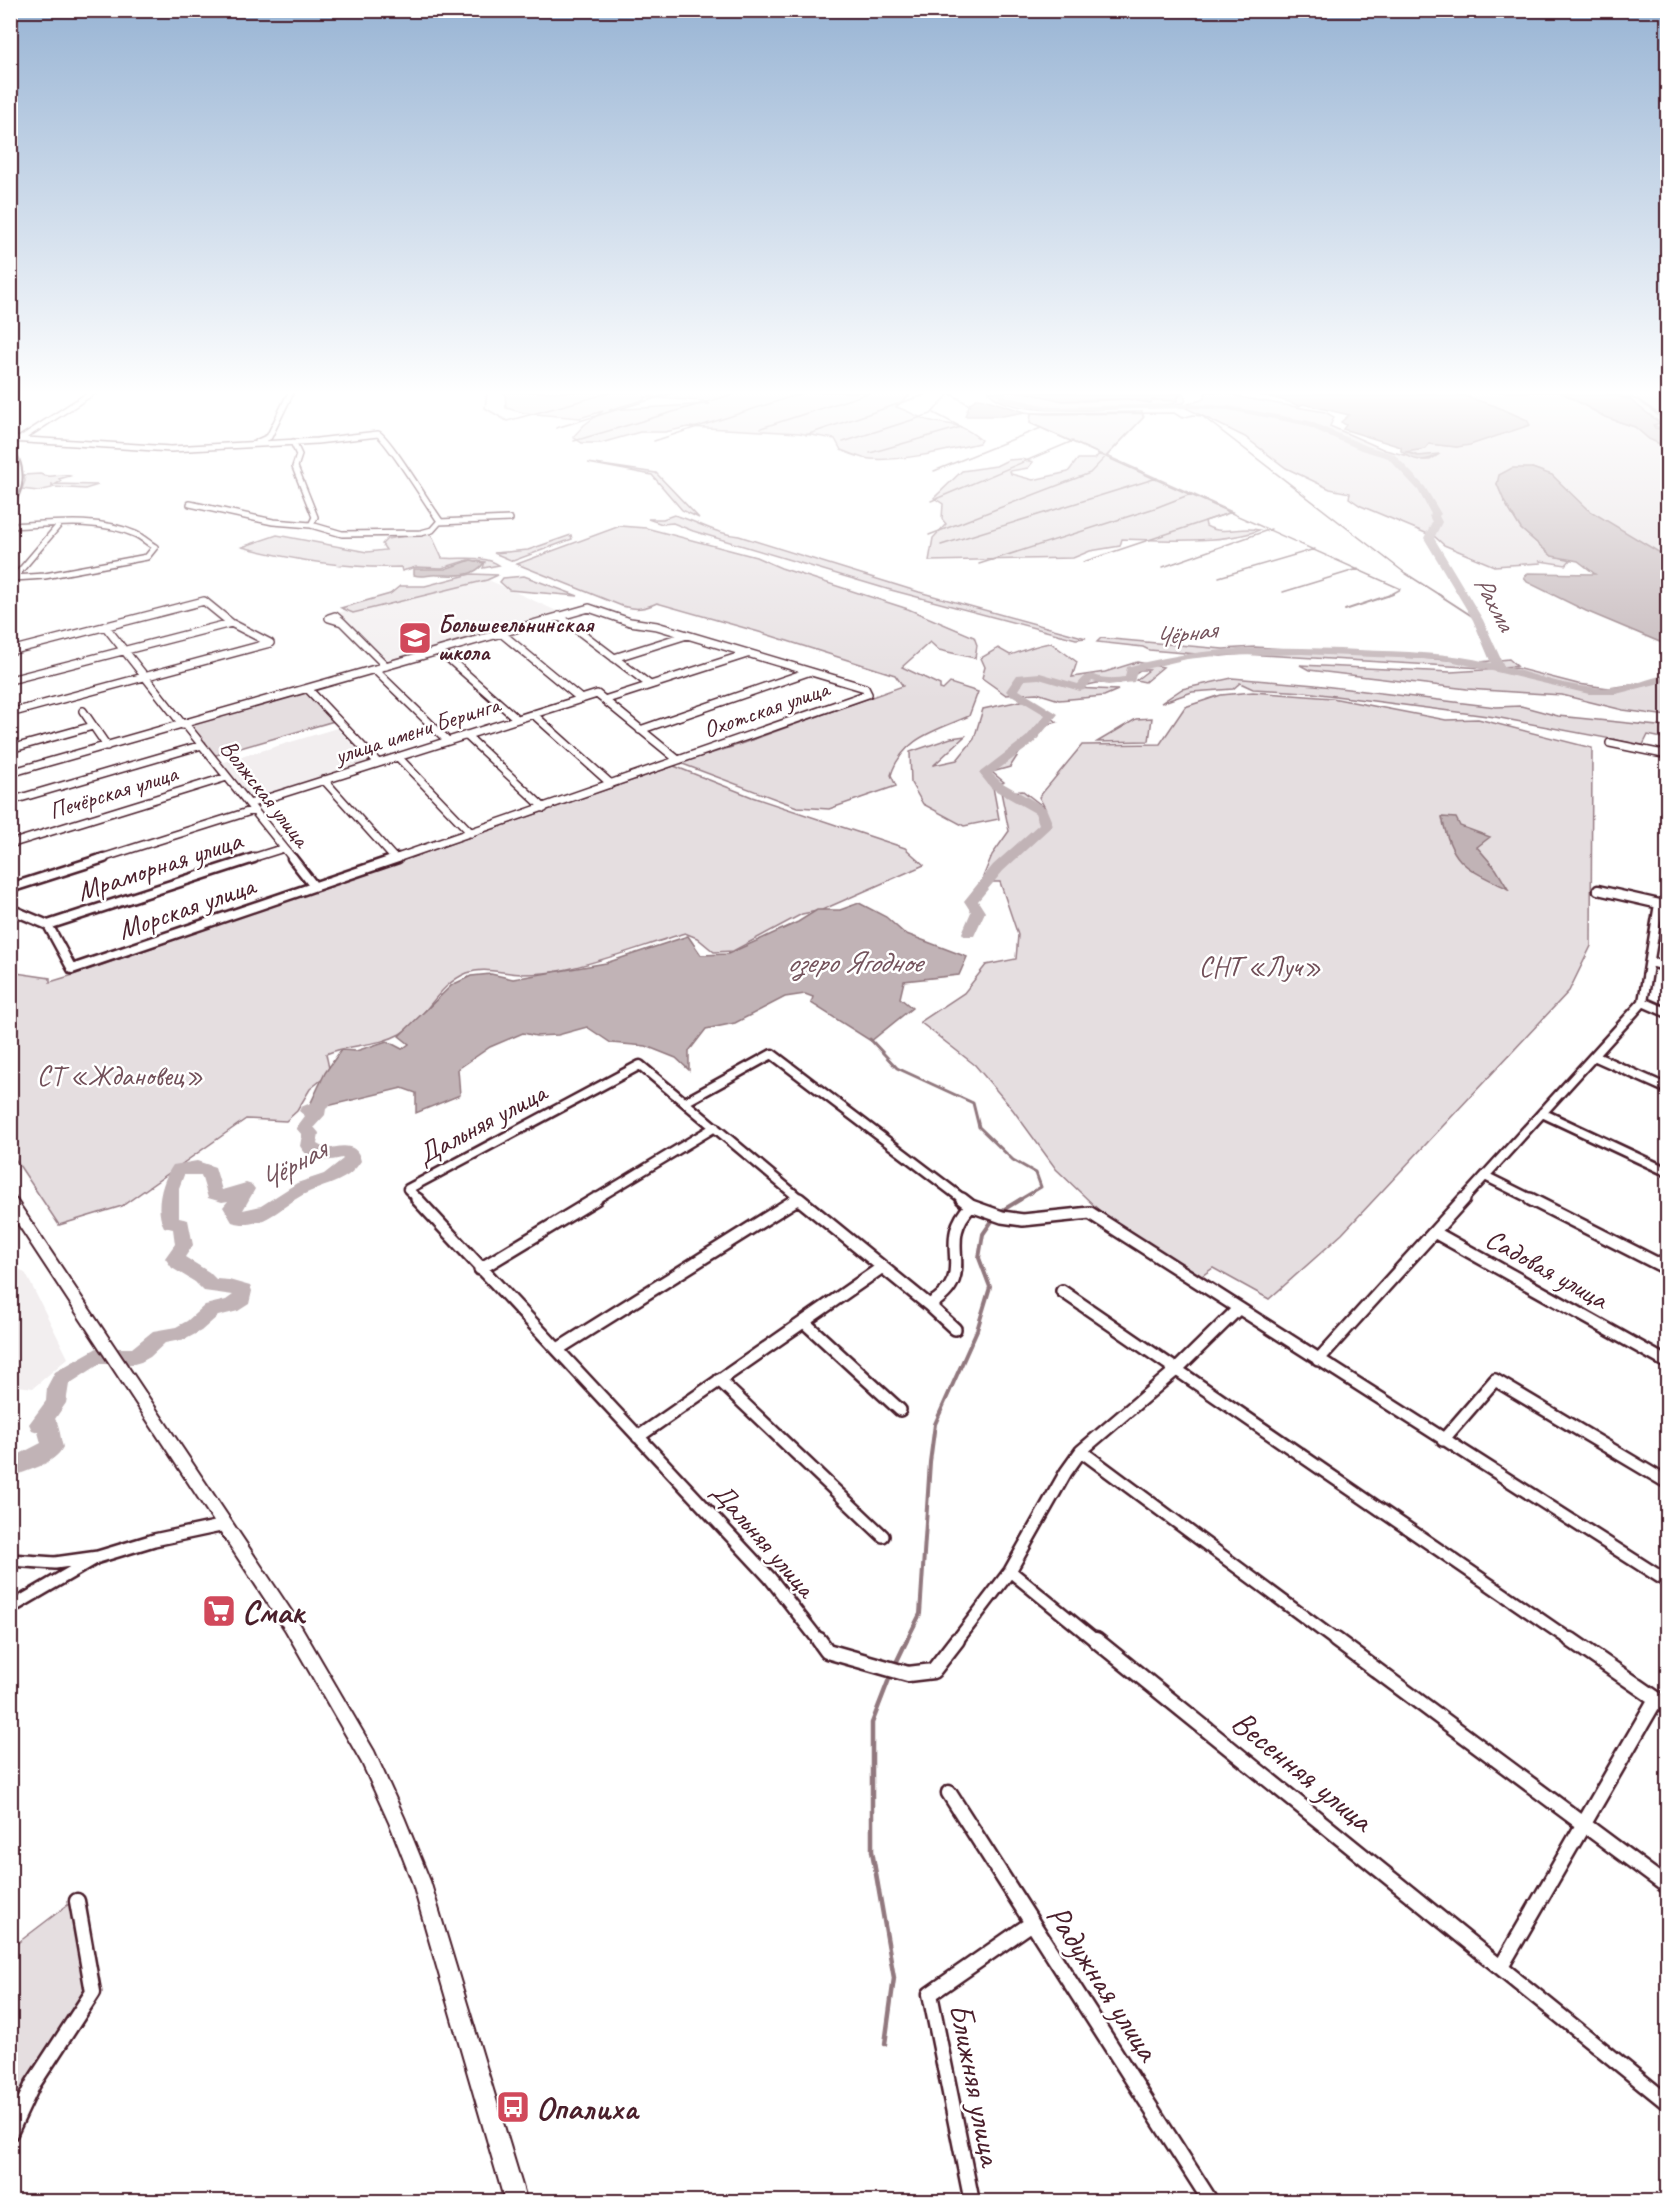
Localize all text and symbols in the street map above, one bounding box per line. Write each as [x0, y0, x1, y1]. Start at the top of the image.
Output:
water label: Рахма [1467, 570, 1524, 638]
place label: Большеельнинская школа [438, 609, 595, 667]
water label: Чёрная [1152, 612, 1222, 654]
school or university icon: Большеельнинская школа [397, 620, 433, 656]
street label: Охотская улица [699, 673, 835, 744]
street label: улица имени Беринга [329, 689, 505, 771]
street label: Волжская улица [214, 733, 318, 854]
street label: Печёрская улица [45, 758, 182, 826]
street label: Мраморная улица [72, 822, 248, 909]
street label: Морская улица [113, 867, 261, 947]
water label: озеро Ягодное [787, 943, 926, 981]
park label: СНТ «Луч» [1199, 949, 1321, 984]
park label: СТ «Ждановец» [37, 1058, 203, 1093]
street label: Дальняя улица [411, 1074, 554, 1172]
water label: Чёрная [252, 1128, 336, 1199]
street label: Садовая улица [1480, 1221, 1616, 1317]
street label: Дальняя улица [704, 1475, 825, 1606]
place label: Смак [242, 1591, 307, 1633]
supermarket icon: Смак [201, 1593, 237, 1629]
street label: Весенняя улица [1223, 1701, 1384, 1842]
street label: Радужная улица [1037, 1897, 1170, 2070]
street label: Ближняя улица [940, 2000, 1013, 2171]
place label: Опалиха [536, 2087, 640, 2129]
bus stop icon: Опалиха [495, 2089, 531, 2125]

